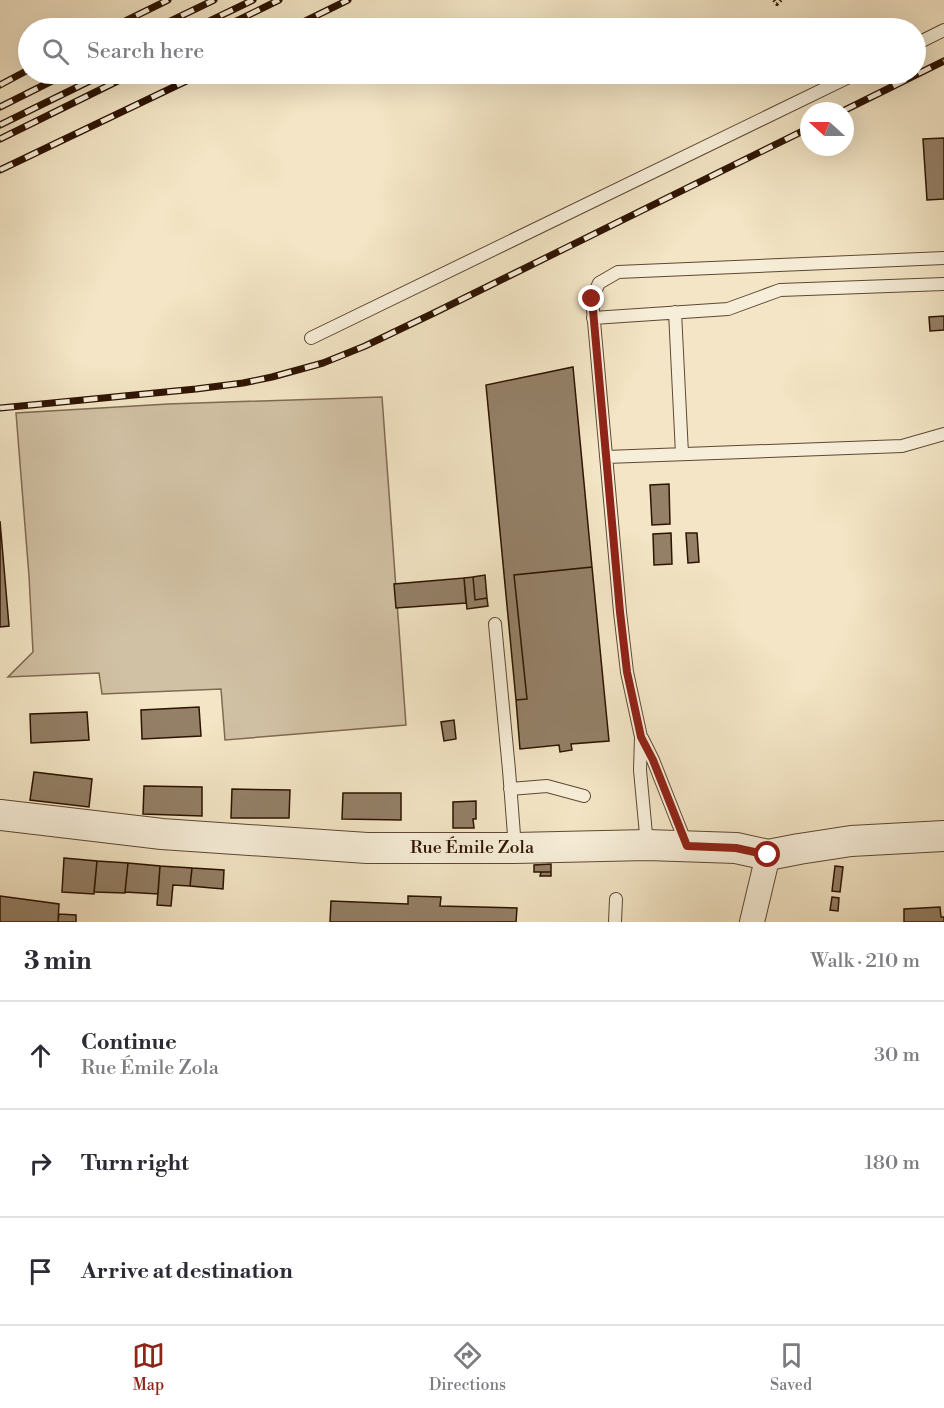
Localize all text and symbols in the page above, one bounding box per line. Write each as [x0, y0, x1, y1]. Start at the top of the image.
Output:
search box [18, 18, 926, 84]
icon: search [39, 35, 72, 68]
text: Search here [87, 38, 204, 65]
north arrow [800, 102, 854, 156]
route end [578, 285, 604, 311]
street label: Rue Émile Zola [410, 836, 535, 859]
route start [754, 841, 780, 867]
text: 3 min [24, 945, 92, 977]
text: Walk · 210 m [811, 949, 920, 974]
text: Continue [81, 1029, 177, 1056]
icon: ahead [24, 1039, 57, 1072]
text: 30 m [874, 1043, 920, 1068]
text: Rue Émile Zola [81, 1056, 219, 1081]
icon: right [24, 1147, 57, 1180]
text: Turn right [81, 1150, 189, 1177]
text: 180 m [865, 1151, 920, 1176]
icon: arrive [24, 1255, 57, 1288]
text: Arrive at destination [81, 1258, 293, 1285]
tab: Map [132, 1339, 165, 1395]
tab: Directions [429, 1339, 506, 1395]
tab: Saved [770, 1339, 812, 1395]

